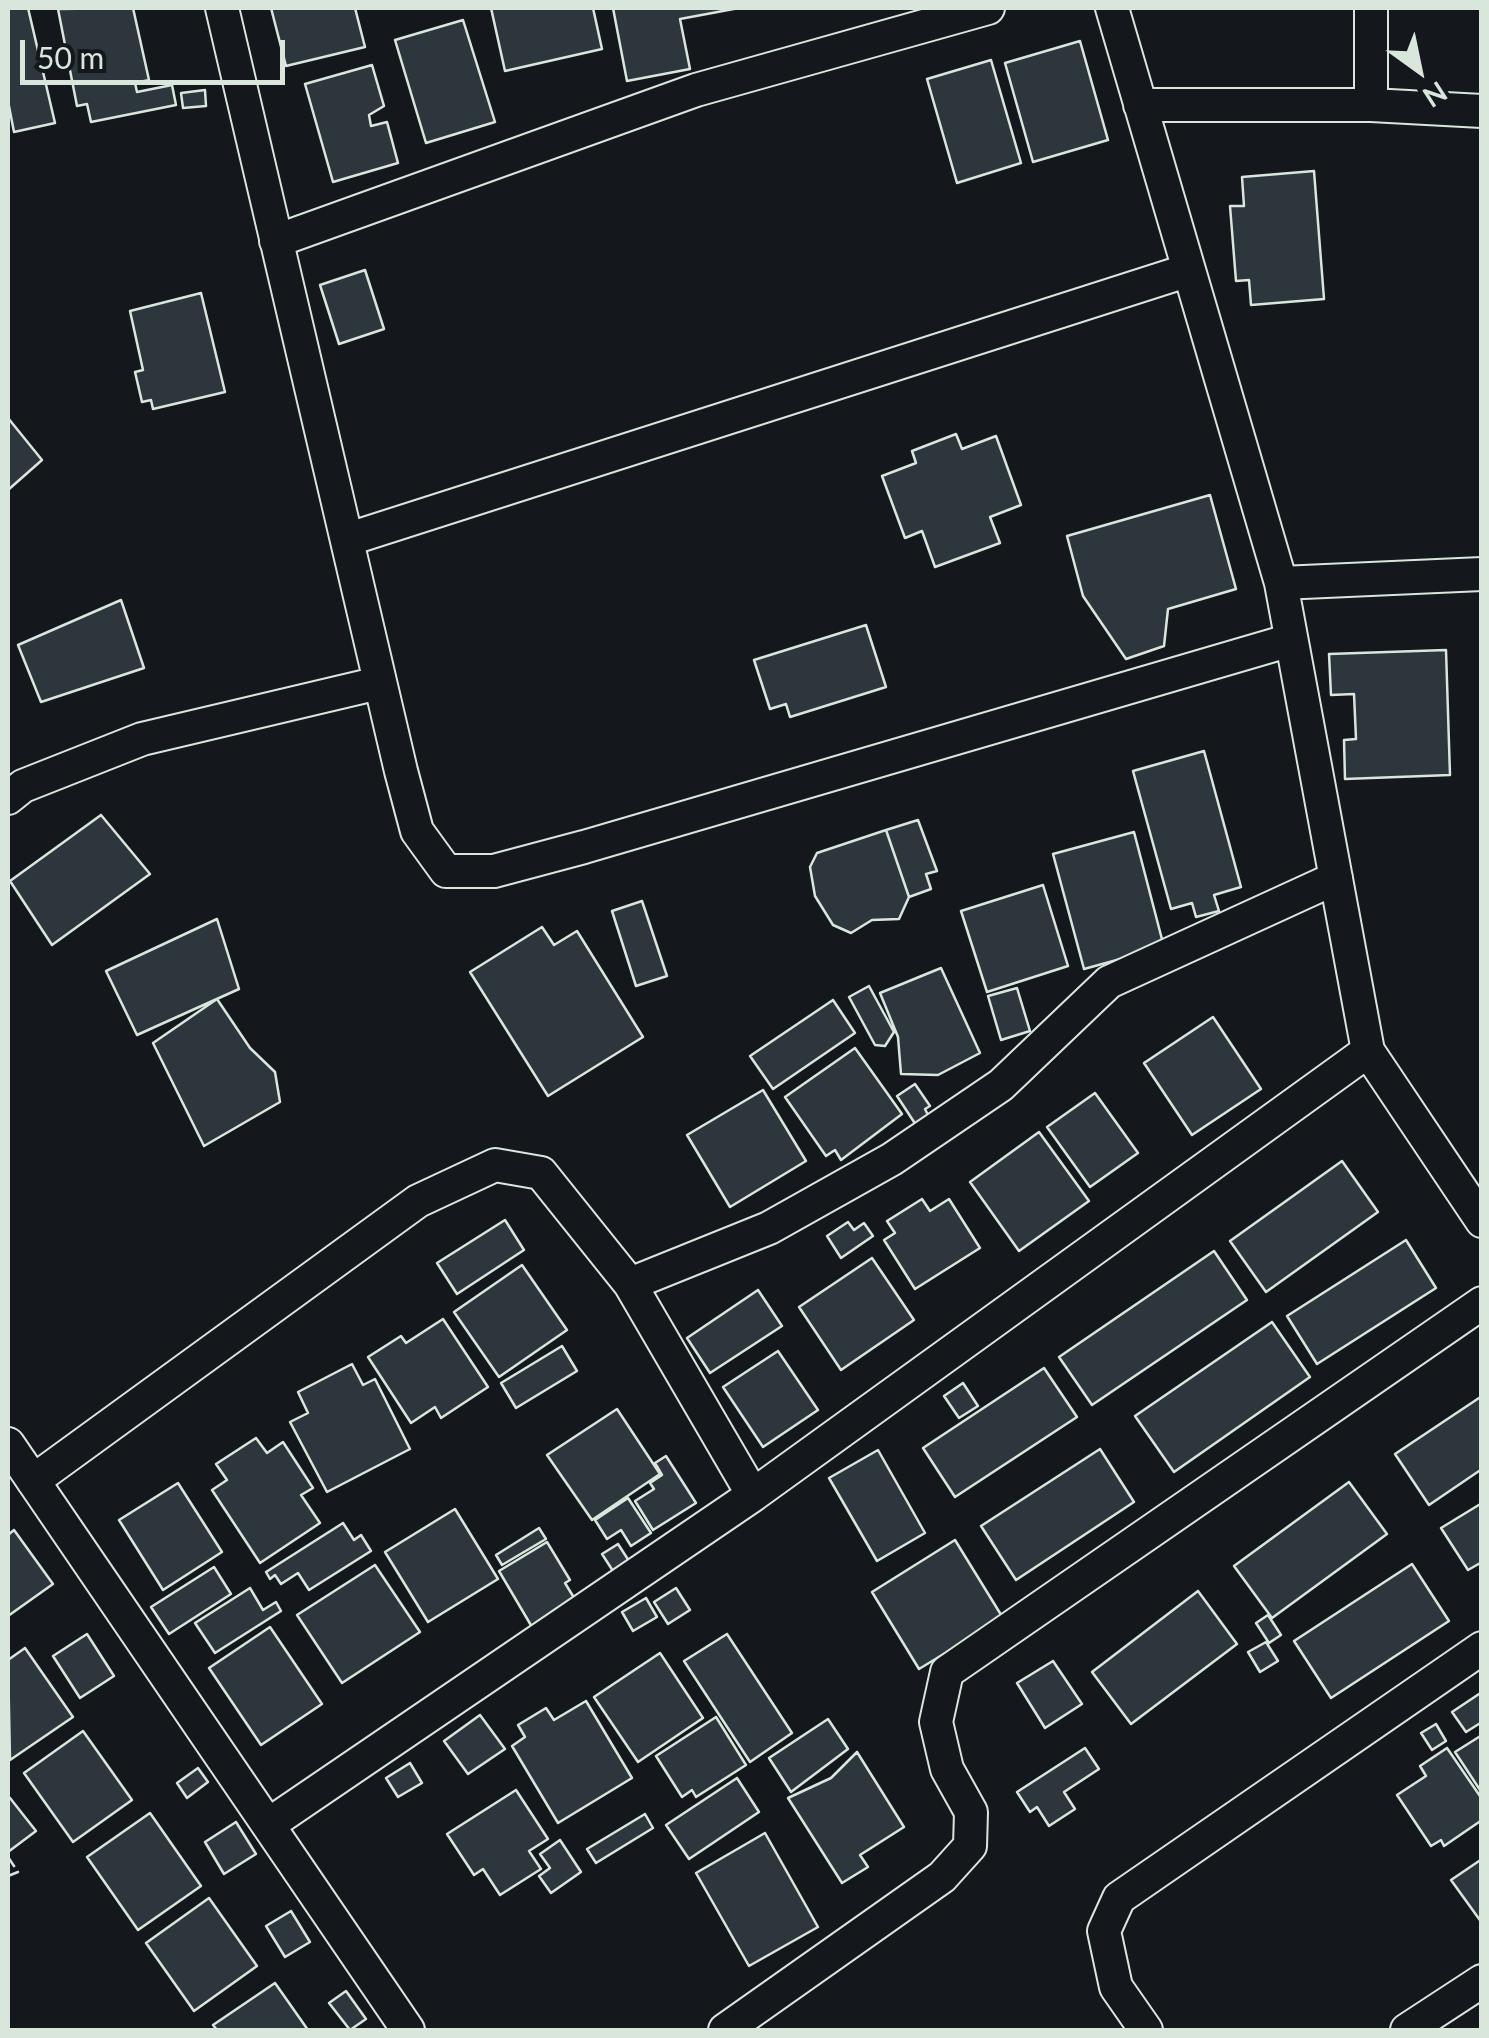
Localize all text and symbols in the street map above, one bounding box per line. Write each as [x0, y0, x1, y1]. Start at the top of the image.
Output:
scale bar [25, 20, 290, 82]
north arrow [1369, 20, 1469, 120]
text: 50 m [37, 39, 104, 75]
text: N [1417, 75, 1454, 115]

